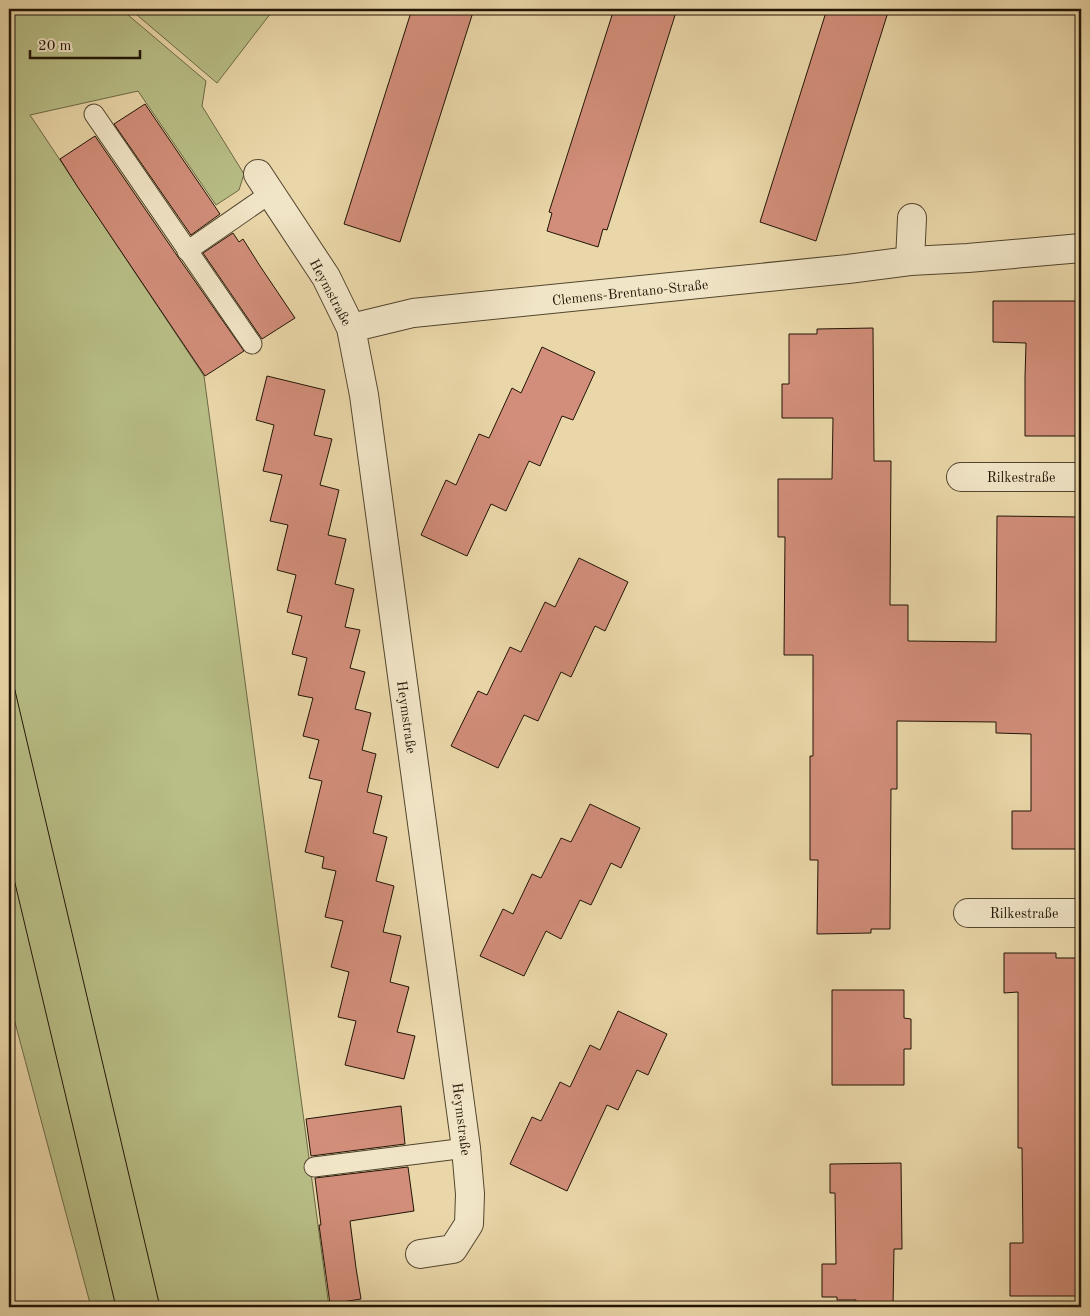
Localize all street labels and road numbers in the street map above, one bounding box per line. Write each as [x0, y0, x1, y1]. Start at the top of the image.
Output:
street label: Heymstraße [307, 257, 354, 328]
street label: Clemens-Brentano-Straße [551, 278, 709, 308]
street label: Rilkestraße [987, 471, 1055, 485]
street label: Heymstraße [394, 680, 418, 754]
street label: Rilkestraße [990, 907, 1058, 921]
street label: Heymstraße [450, 1082, 472, 1156]

